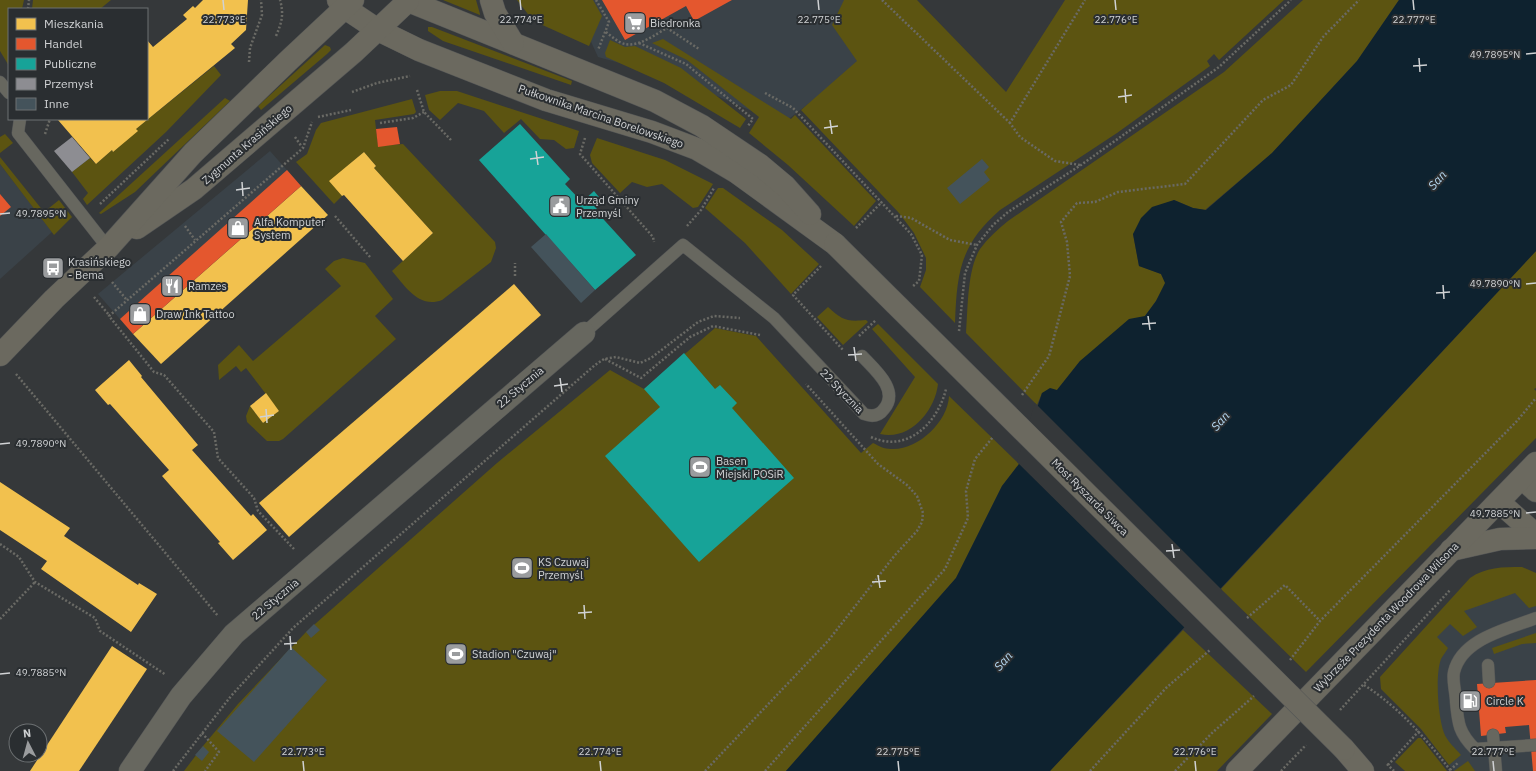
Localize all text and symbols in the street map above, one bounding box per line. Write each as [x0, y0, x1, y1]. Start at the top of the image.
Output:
legend [8, 8, 148, 120]
supermarket icon: Biedronka [622, 10, 648, 36]
text: 22.773°E [202, 13, 246, 26]
text: 22.774°E [499, 13, 543, 26]
text: 22.775°E [797, 13, 841, 26]
text: 22.776°E [1094, 13, 1138, 26]
text: 22.777°E [1392, 13, 1436, 26]
text: Mieszkania [44, 16, 104, 31]
place label: Biedronka [650, 16, 700, 30]
text: Handel [44, 36, 83, 51]
text: 49.7895°N [1470, 48, 1520, 61]
text: Publiczne [44, 56, 97, 71]
text: Przemysł [44, 76, 94, 91]
street label: Pułkownika Marcina Borelowskiego [517, 81, 685, 151]
text: Inne [44, 96, 69, 111]
street label: Zygmunta Krasińskiego [199, 101, 295, 187]
water label: San [1424, 167, 1450, 193]
public building icon: Urząd Gminy Przemyśl [547, 193, 573, 219]
place label: Urząd Gminy Przemyśl [576, 193, 640, 220]
text: 49.7895°N [16, 207, 66, 220]
shop icon: Alfa Komputer System [225, 215, 251, 241]
place label: Alfa Komputer System [254, 215, 325, 242]
bus stop icon: Krasińskiego - Bema [40, 255, 66, 281]
place label: Krasińskiego - Bema [68, 255, 131, 282]
restaurant icon: Ramzes [159, 273, 185, 299]
text: 49.7890°N [1470, 277, 1520, 290]
place label: Ramzes [188, 279, 227, 293]
shop icon: Draw Ink Tattoo [127, 301, 153, 327]
place label: Draw Ink Tattoo [156, 307, 235, 321]
street label: 22 Stycznia [494, 363, 546, 411]
street label: 22 Stycznia [817, 366, 867, 416]
water label: San [1207, 408, 1233, 434]
text: 49.7890°N [16, 437, 66, 450]
sports icon: Basen Miejski POSiR [687, 454, 713, 480]
place label: Basen Miejski POSiR [716, 454, 784, 481]
street label: Most Ryszarda Siwca [1049, 456, 1132, 539]
text: 49.7885°N [1470, 507, 1520, 520]
street label: Wybrzeże Prezydenta Woodrowa Wilsona [1311, 539, 1462, 695]
sports icon: KS Czuwaj Przemyśl [509, 555, 535, 581]
place label: KS Czuwaj Przemyśl [538, 555, 589, 582]
street label: 22 Stycznia [249, 575, 301, 623]
sports icon: Stadion "Czuwaj" [443, 641, 469, 667]
place label: Stadion "Czuwaj" [472, 647, 557, 661]
water label: San [990, 648, 1016, 674]
text: 49.7885°N [16, 666, 66, 679]
fuel station icon: Circle K [1457, 688, 1483, 714]
place label: Circle K [1486, 694, 1524, 708]
north arrow [8, 723, 48, 763]
text: N [22, 726, 32, 740]
text: 22.773°E [281, 745, 325, 758]
text: 22.774°E [578, 745, 622, 758]
text: 22.775°E [876, 745, 920, 758]
text: 22.776°E [1173, 745, 1217, 758]
text: 22.777°E [1471, 745, 1515, 758]

